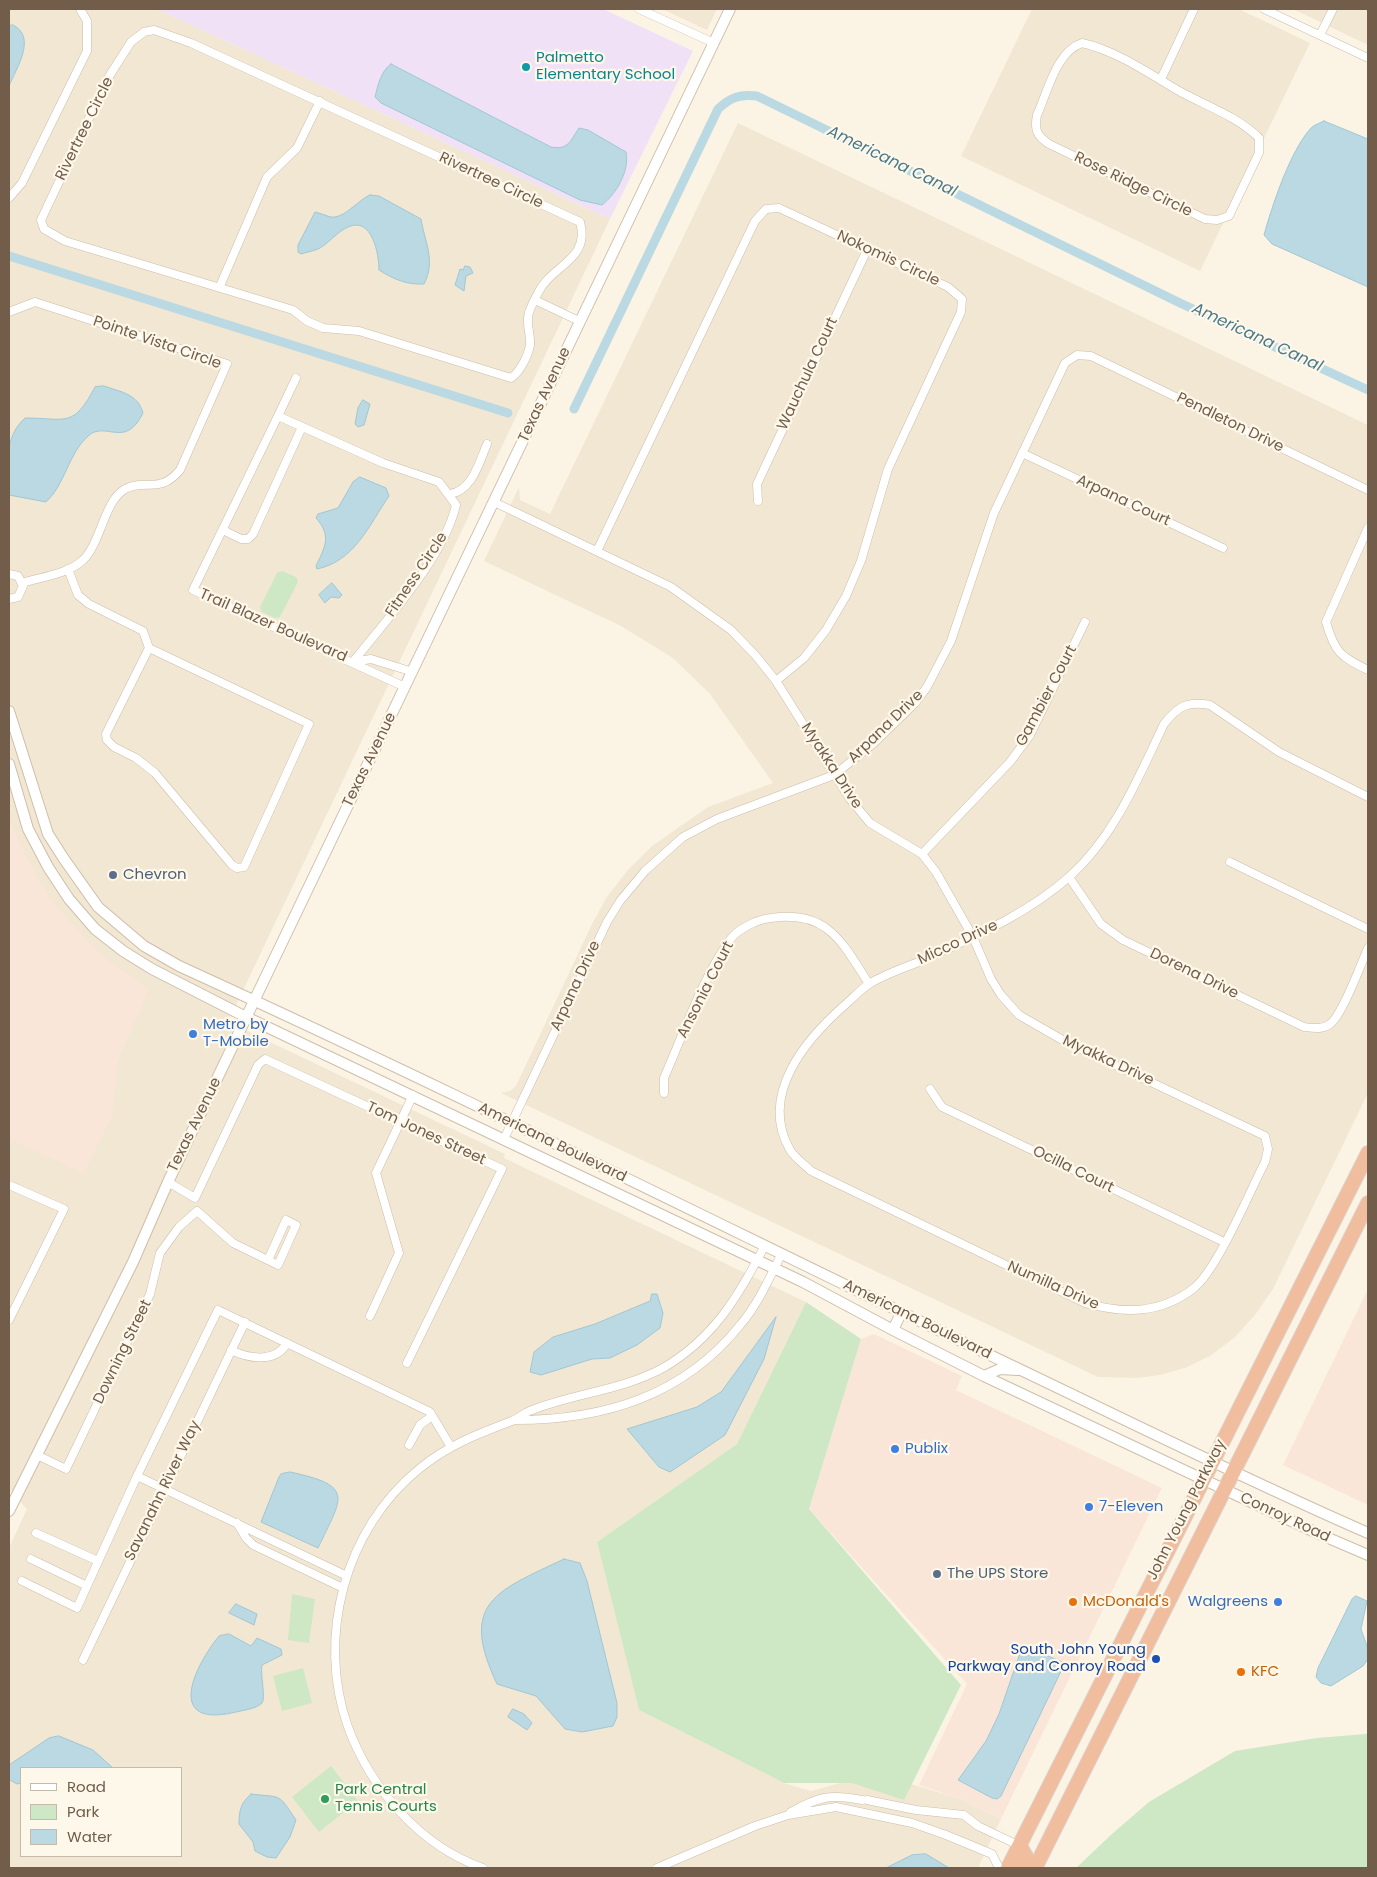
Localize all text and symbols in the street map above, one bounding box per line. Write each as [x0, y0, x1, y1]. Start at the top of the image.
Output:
place label: Palmetto Elementary School [536, 49, 675, 84]
marker: Palmetto Elementary School [520, 61, 532, 73]
street label: Rivertree Circle [52, 74, 118, 184]
water label: Americana Canal [824, 122, 960, 202]
street label: Rivertree Circle [436, 149, 546, 213]
street label: Rose Ridge Circle [1071, 149, 1195, 221]
street label: Nokomis Circle [834, 227, 942, 291]
water label: Americana Canal [1189, 299, 1325, 377]
street label: Pointe Vista Circle [90, 313, 224, 373]
street label: Wauchula Court [774, 315, 842, 433]
street label: Texas Avenue [515, 345, 575, 445]
street label: Pendleton Drive [1173, 389, 1287, 457]
street label: Arpana Court [1073, 471, 1173, 531]
street label: Fitness Circle [382, 529, 452, 621]
street label: Trail Blazer Boulevard [196, 585, 350, 667]
street label: Gambier Court [1013, 642, 1081, 750]
street label: Arpana Drive [845, 687, 927, 767]
street label: Texas Avenue [339, 710, 401, 810]
street label: Myakka Drive [797, 720, 865, 812]
place label: Chevron [123, 866, 187, 884]
marker: Chevron [107, 869, 119, 881]
street label: Micco Drive [915, 917, 1001, 969]
street label: Arpana Drive [547, 938, 605, 1034]
street label: Ansonia Court [674, 939, 738, 1041]
street label: Dorena Drive [1147, 945, 1241, 1003]
place label: Metro by T-Mobile [203, 1016, 269, 1051]
marker: Metro by T-Mobile [187, 1028, 199, 1040]
street label: Myakka Drive [1059, 1032, 1157, 1090]
street label: Texas Avenue [164, 1075, 226, 1175]
street label: Tom Jones Street [364, 1099, 488, 1169]
street label: Americana Boulevard [475, 1099, 629, 1187]
street label: Ocilla Court [1030, 1143, 1116, 1197]
street label: Numilla Drive [1004, 1258, 1102, 1314]
street label: Americana Boulevard [840, 1276, 994, 1364]
street label: Downing Street [90, 1297, 156, 1407]
street label: Savanahn River Way [121, 1418, 205, 1564]
street label: John Young Parkway [1144, 1437, 1230, 1583]
place label: Publix [905, 1440, 948, 1458]
marker: Publix [889, 1443, 901, 1455]
street label: Conroy Road [1237, 1489, 1333, 1547]
place label: 7-Eleven [1099, 1498, 1163, 1516]
marker: 7-Eleven [1083, 1501, 1095, 1513]
place label: The UPS Store [947, 1565, 1048, 1583]
marker: The UPS Store [931, 1568, 943, 1580]
place label: McDonald's [1083, 1593, 1169, 1611]
place label: Walgreens [1188, 1593, 1268, 1611]
marker: McDonald's [1067, 1596, 1079, 1608]
marker: Walgreens [1272, 1596, 1284, 1608]
place label: South John Young Parkway and Conroy Road [948, 1641, 1146, 1676]
marker: South John Young Parkway and Conroy Road [1150, 1653, 1162, 1665]
place label: KFC [1251, 1663, 1279, 1681]
marker: KFC [1235, 1666, 1247, 1678]
legend [20, 1767, 182, 1857]
text: Road [67, 1776, 106, 1797]
place label: Park Central Tennis Courts [335, 1781, 437, 1816]
marker: Park Central Tennis Courts [319, 1793, 331, 1805]
text: Park [67, 1801, 99, 1822]
text: Water [67, 1826, 112, 1847]

